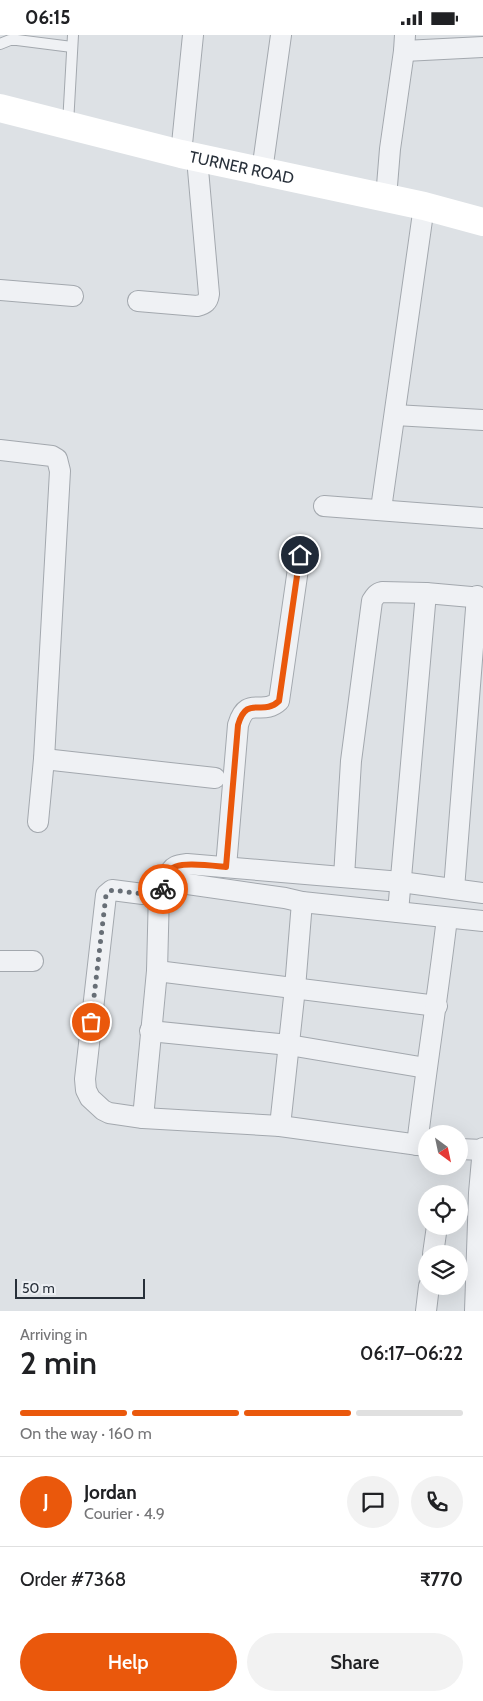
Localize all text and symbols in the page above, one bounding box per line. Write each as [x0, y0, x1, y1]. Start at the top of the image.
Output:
text: 06:15 [25, 6, 71, 29]
street label: TURNER ROAD [188, 147, 296, 188]
pin [279, 534, 321, 576]
icon: home [286, 541, 314, 569]
courier [138, 864, 188, 914]
icon: bike [149, 875, 177, 903]
pin [70, 1001, 112, 1043]
icon: bag [77, 1008, 105, 1036]
north arrow [418, 1125, 468, 1175]
map controls [418, 1125, 468, 1295]
button: locate [418, 1185, 468, 1235]
button: layers [418, 1245, 468, 1295]
scale bar [15, 1276, 145, 1299]
text: 50 m [22, 1279, 55, 1297]
text: Arriving in [20, 1325, 87, 1344]
text: 06:17–06:22 [360, 1342, 463, 1365]
text: 2 min [20, 1343, 97, 1382]
text: On the way · 160 m [20, 1424, 152, 1443]
button: chat [347, 1476, 399, 1528]
button: phone [411, 1476, 463, 1528]
text: Jordan [84, 1481, 137, 1504]
text: J [43, 1490, 49, 1513]
text: Courier · 4.9 [84, 1504, 165, 1523]
text: Order #7368 [20, 1568, 126, 1591]
text: ₹770 [420, 1568, 463, 1591]
button: Help [20, 1633, 237, 1691]
button: Share [247, 1633, 463, 1691]

